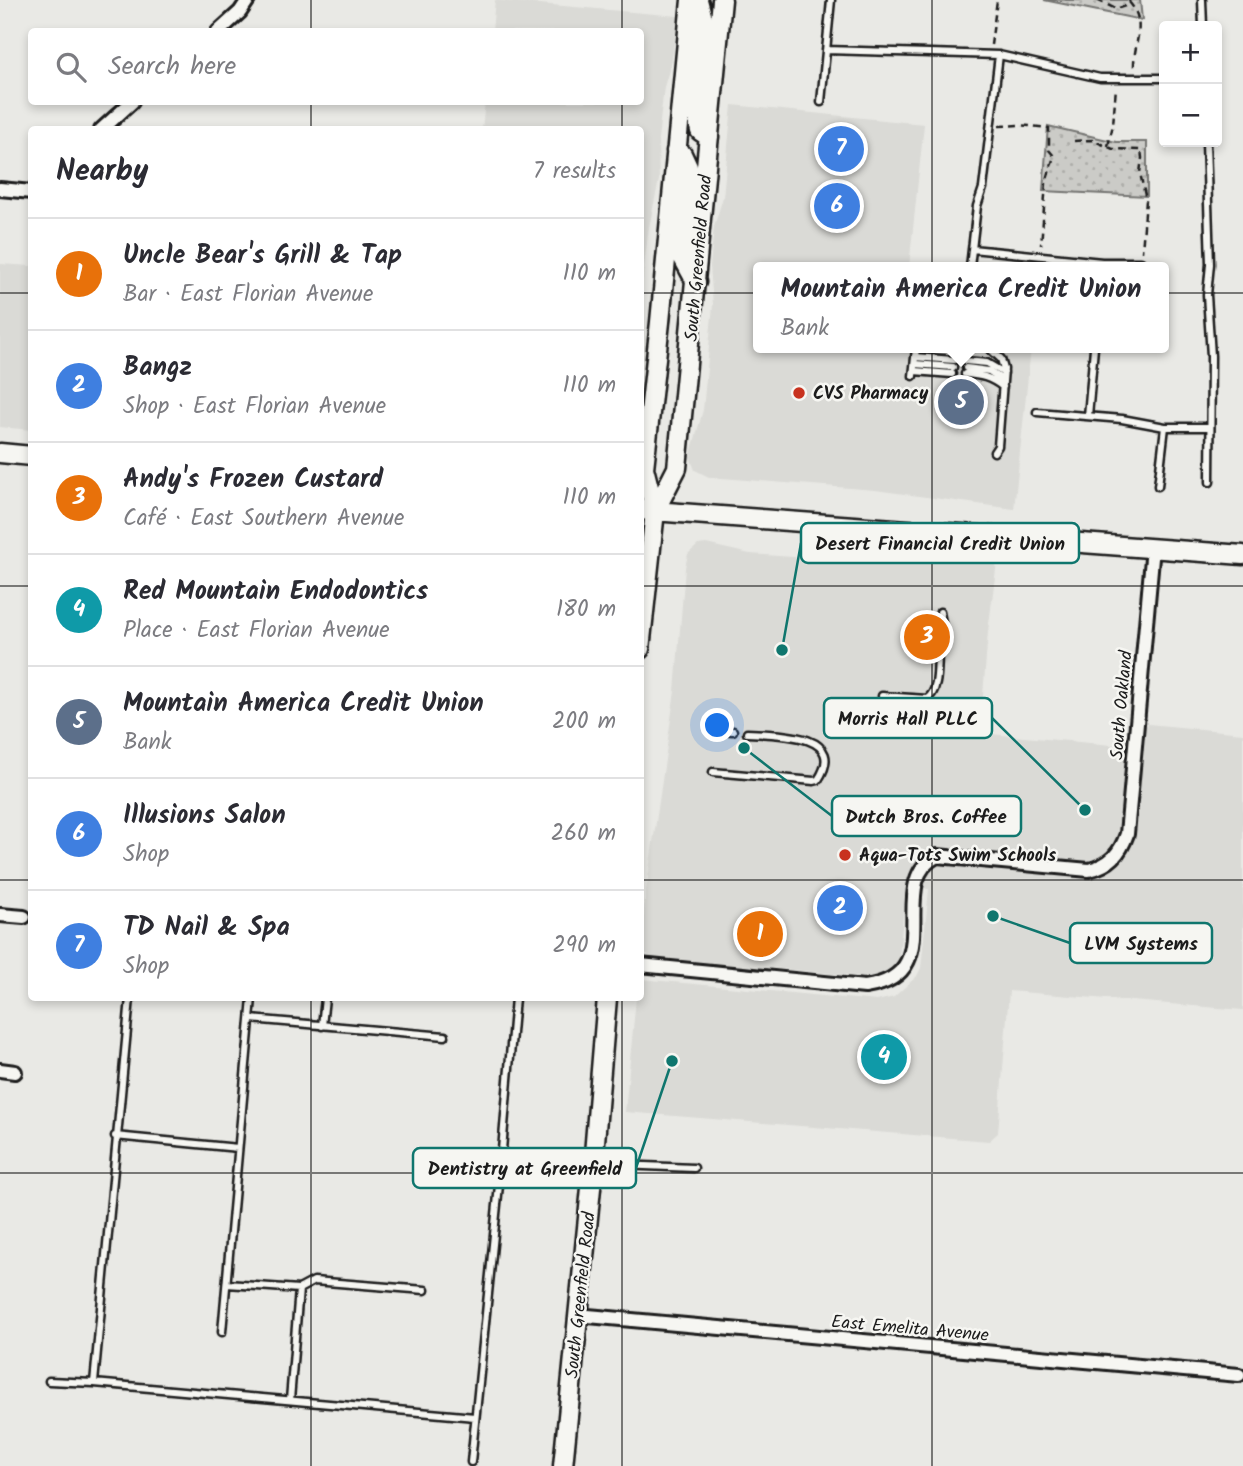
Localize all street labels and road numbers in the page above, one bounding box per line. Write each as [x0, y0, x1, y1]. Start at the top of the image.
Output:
street label: South Greenfield Road [678, 173, 721, 343]
street label: South Oakland [1103, 648, 1142, 761]
street label: South Greenfield Road [558, 1209, 605, 1380]
street label: East Emelita Avenue [830, 1308, 990, 1351]

